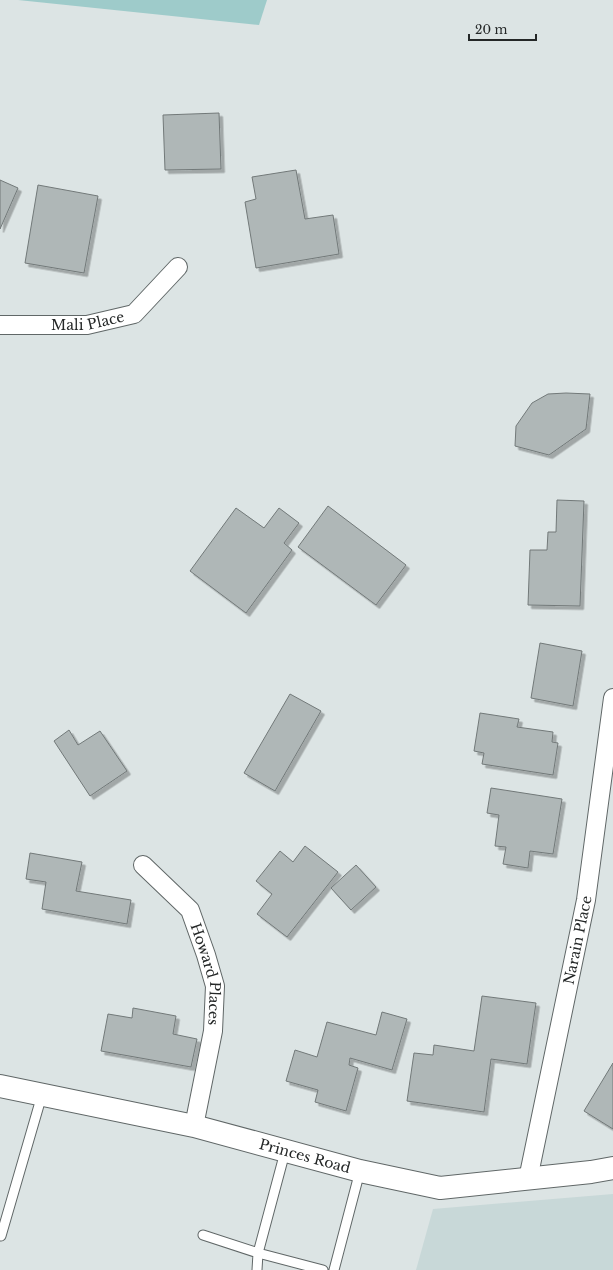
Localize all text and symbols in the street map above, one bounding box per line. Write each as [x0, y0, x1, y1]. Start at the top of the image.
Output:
scale bar [469, 16, 536, 42]
text: 20 m [475, 22, 507, 37]
street label: Mali Place [51, 308, 126, 334]
street label: Narain Place [560, 895, 595, 986]
street label: Howard Places [186, 921, 224, 1026]
street label: Princes Road [257, 1135, 353, 1177]

